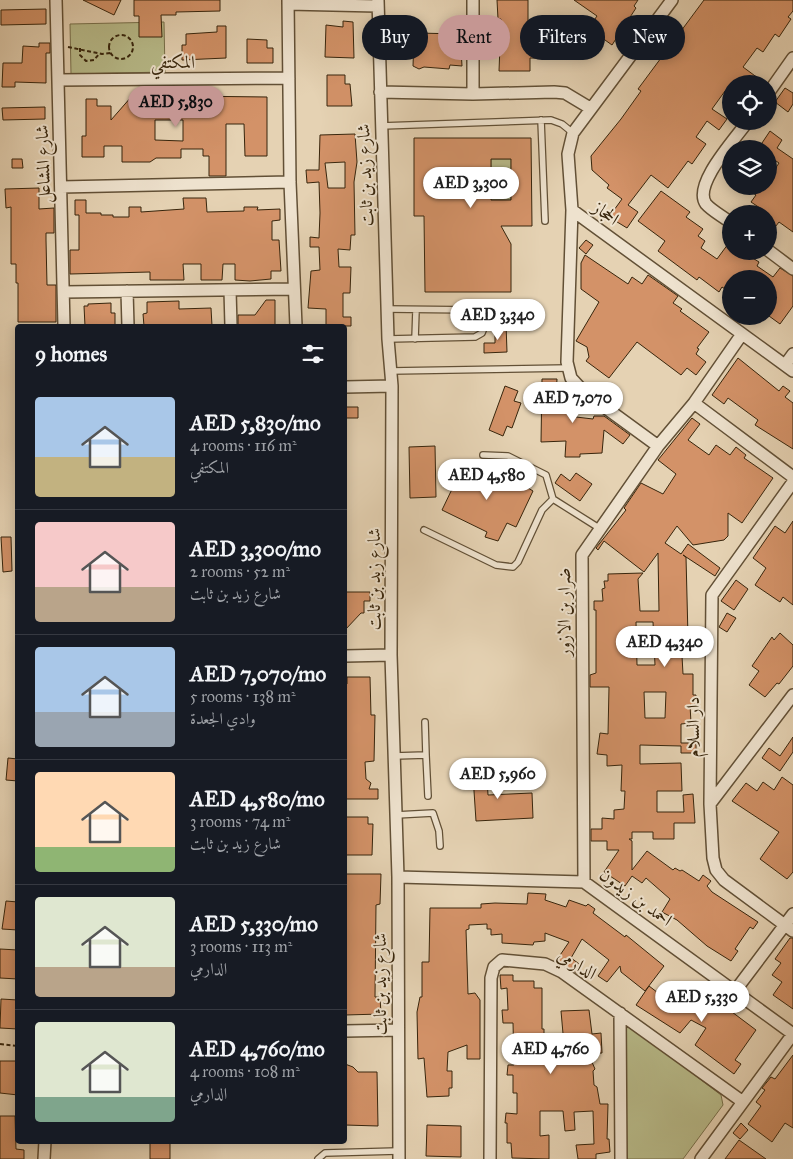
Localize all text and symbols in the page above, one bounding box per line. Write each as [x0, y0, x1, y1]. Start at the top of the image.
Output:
chip: Buy [362, 15, 428, 60]
chip: Rent [438, 15, 510, 60]
chip: Filters [520, 15, 605, 60]
chip: New [615, 15, 685, 60]
street label: المكتفي [151, 51, 195, 80]
map controls [722, 75, 777, 325]
button: locate [722, 75, 777, 130]
pin: AED 5,830 [119, 86, 233, 128]
text: AED 5,830 [139, 92, 213, 111]
street label: شارع زيد بن ثابت [352, 123, 382, 227]
street label: شارع المشاعل [31, 124, 59, 204]
button: layers [722, 140, 777, 195]
pin: AED 3,300 [414, 166, 528, 209]
text: AED 3,300 [434, 173, 508, 192]
street label: الحجاز [587, 195, 624, 230]
button: + [722, 205, 777, 260]
button: − [722, 270, 777, 325]
pin: AED 3,340 [441, 298, 555, 341]
text: AED 3,340 [461, 305, 535, 324]
icon: filters [299, 340, 327, 368]
text: 9 homes [35, 341, 107, 367]
pin: AED 7,070 [516, 382, 630, 424]
text: AED 7,070 [534, 388, 612, 407]
text: AED 5,830/mo [190, 410, 321, 436]
icon: home [75, 417, 135, 477]
text: 4 rooms · 116 m² [190, 436, 297, 455]
text: المكتفي [190, 458, 229, 477]
pin: AED 4,580 [430, 458, 544, 501]
text: AED 4,580 [449, 465, 525, 484]
street label: شارع زيد بن ثابت [363, 528, 389, 630]
text: AED 3,300/mo [190, 536, 321, 562]
icon: home [75, 542, 135, 602]
text: 2 rooms · 52 m² [190, 562, 290, 581]
street label: ضرار بن الازور [553, 568, 576, 658]
text: شارع زيد بن ثابت [190, 584, 281, 603]
pin: AED 4,340 [608, 626, 722, 668]
text: AED 4,340 [627, 632, 703, 651]
text: AED 7,070/mo [190, 661, 326, 687]
icon: home [75, 667, 135, 727]
text: 5 rooms · 138 m² [190, 687, 296, 706]
street label: دار السلام [682, 697, 709, 757]
text: وادي الجعدة [190, 709, 256, 728]
pin: AED 5,960 [441, 758, 555, 800]
text: AED 5,960 [460, 764, 536, 783]
text: AED 4,580/mo [190, 786, 325, 812]
icon: home [75, 792, 135, 852]
text: 3 rooms · 74 m² [190, 812, 290, 831]
text: شارع زيد بن ثابت [190, 834, 281, 853]
street label: احمد بن زيدون [595, 863, 677, 931]
text: AED 5,330/mo [190, 911, 318, 937]
icon: home [75, 917, 135, 977]
street label: شارع زيد بن ثابت [369, 933, 395, 1035]
text: 3 rooms · 113 m² [190, 937, 292, 956]
street label: الدارمي [551, 944, 601, 988]
text: الدارمي [190, 959, 227, 978]
pin: AED 5,330 [645, 980, 759, 1023]
text: AED 5,330 [666, 987, 738, 1006]
pin: AED 4,760 [494, 1032, 608, 1075]
text: AED 4,760/mo [190, 1036, 325, 1062]
text: AED 4,760 [513, 1039, 589, 1058]
icon: home [75, 1042, 135, 1102]
text: 4 rooms · 108 m² [190, 1062, 300, 1081]
text: الدارمي [190, 1084, 227, 1103]

